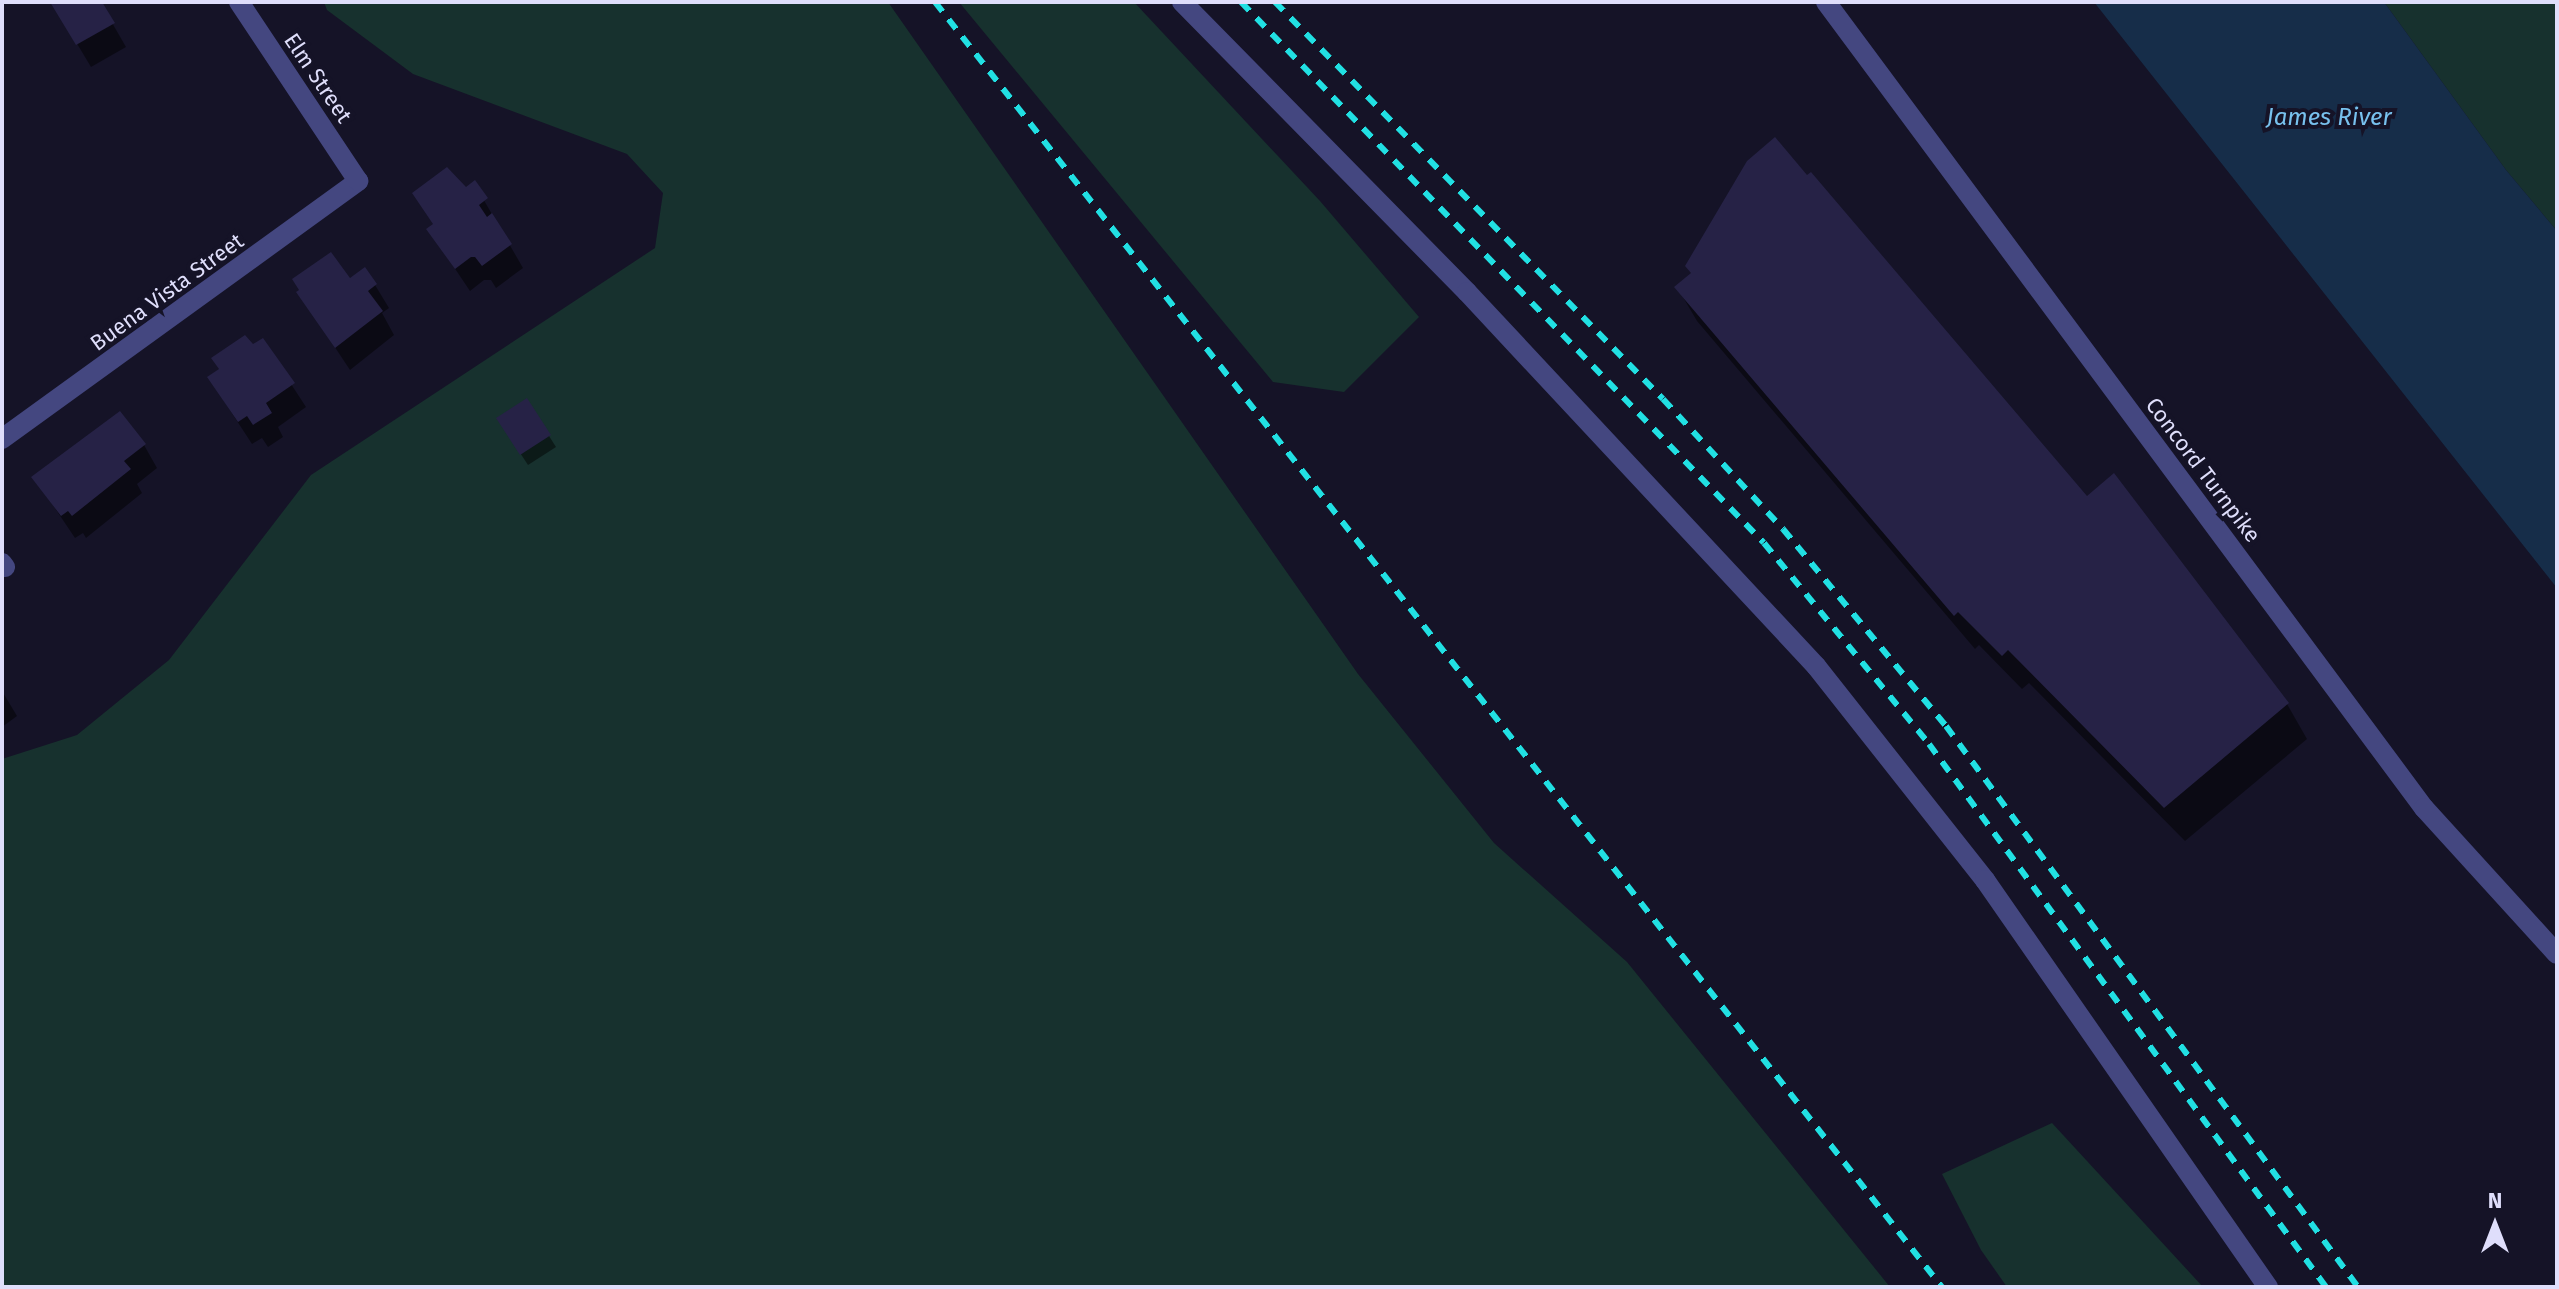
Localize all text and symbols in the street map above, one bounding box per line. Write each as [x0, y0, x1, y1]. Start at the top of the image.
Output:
street label: Elm Street [278, 28, 358, 128]
water label: James River [2266, 104, 2392, 132]
street label: Buena Vista Street [85, 228, 249, 356]
street label: Concord Turnpike [2140, 392, 2266, 548]
north arrow [2455, 1185, 2535, 1265]
text: N [2488, 1187, 2502, 1214]

